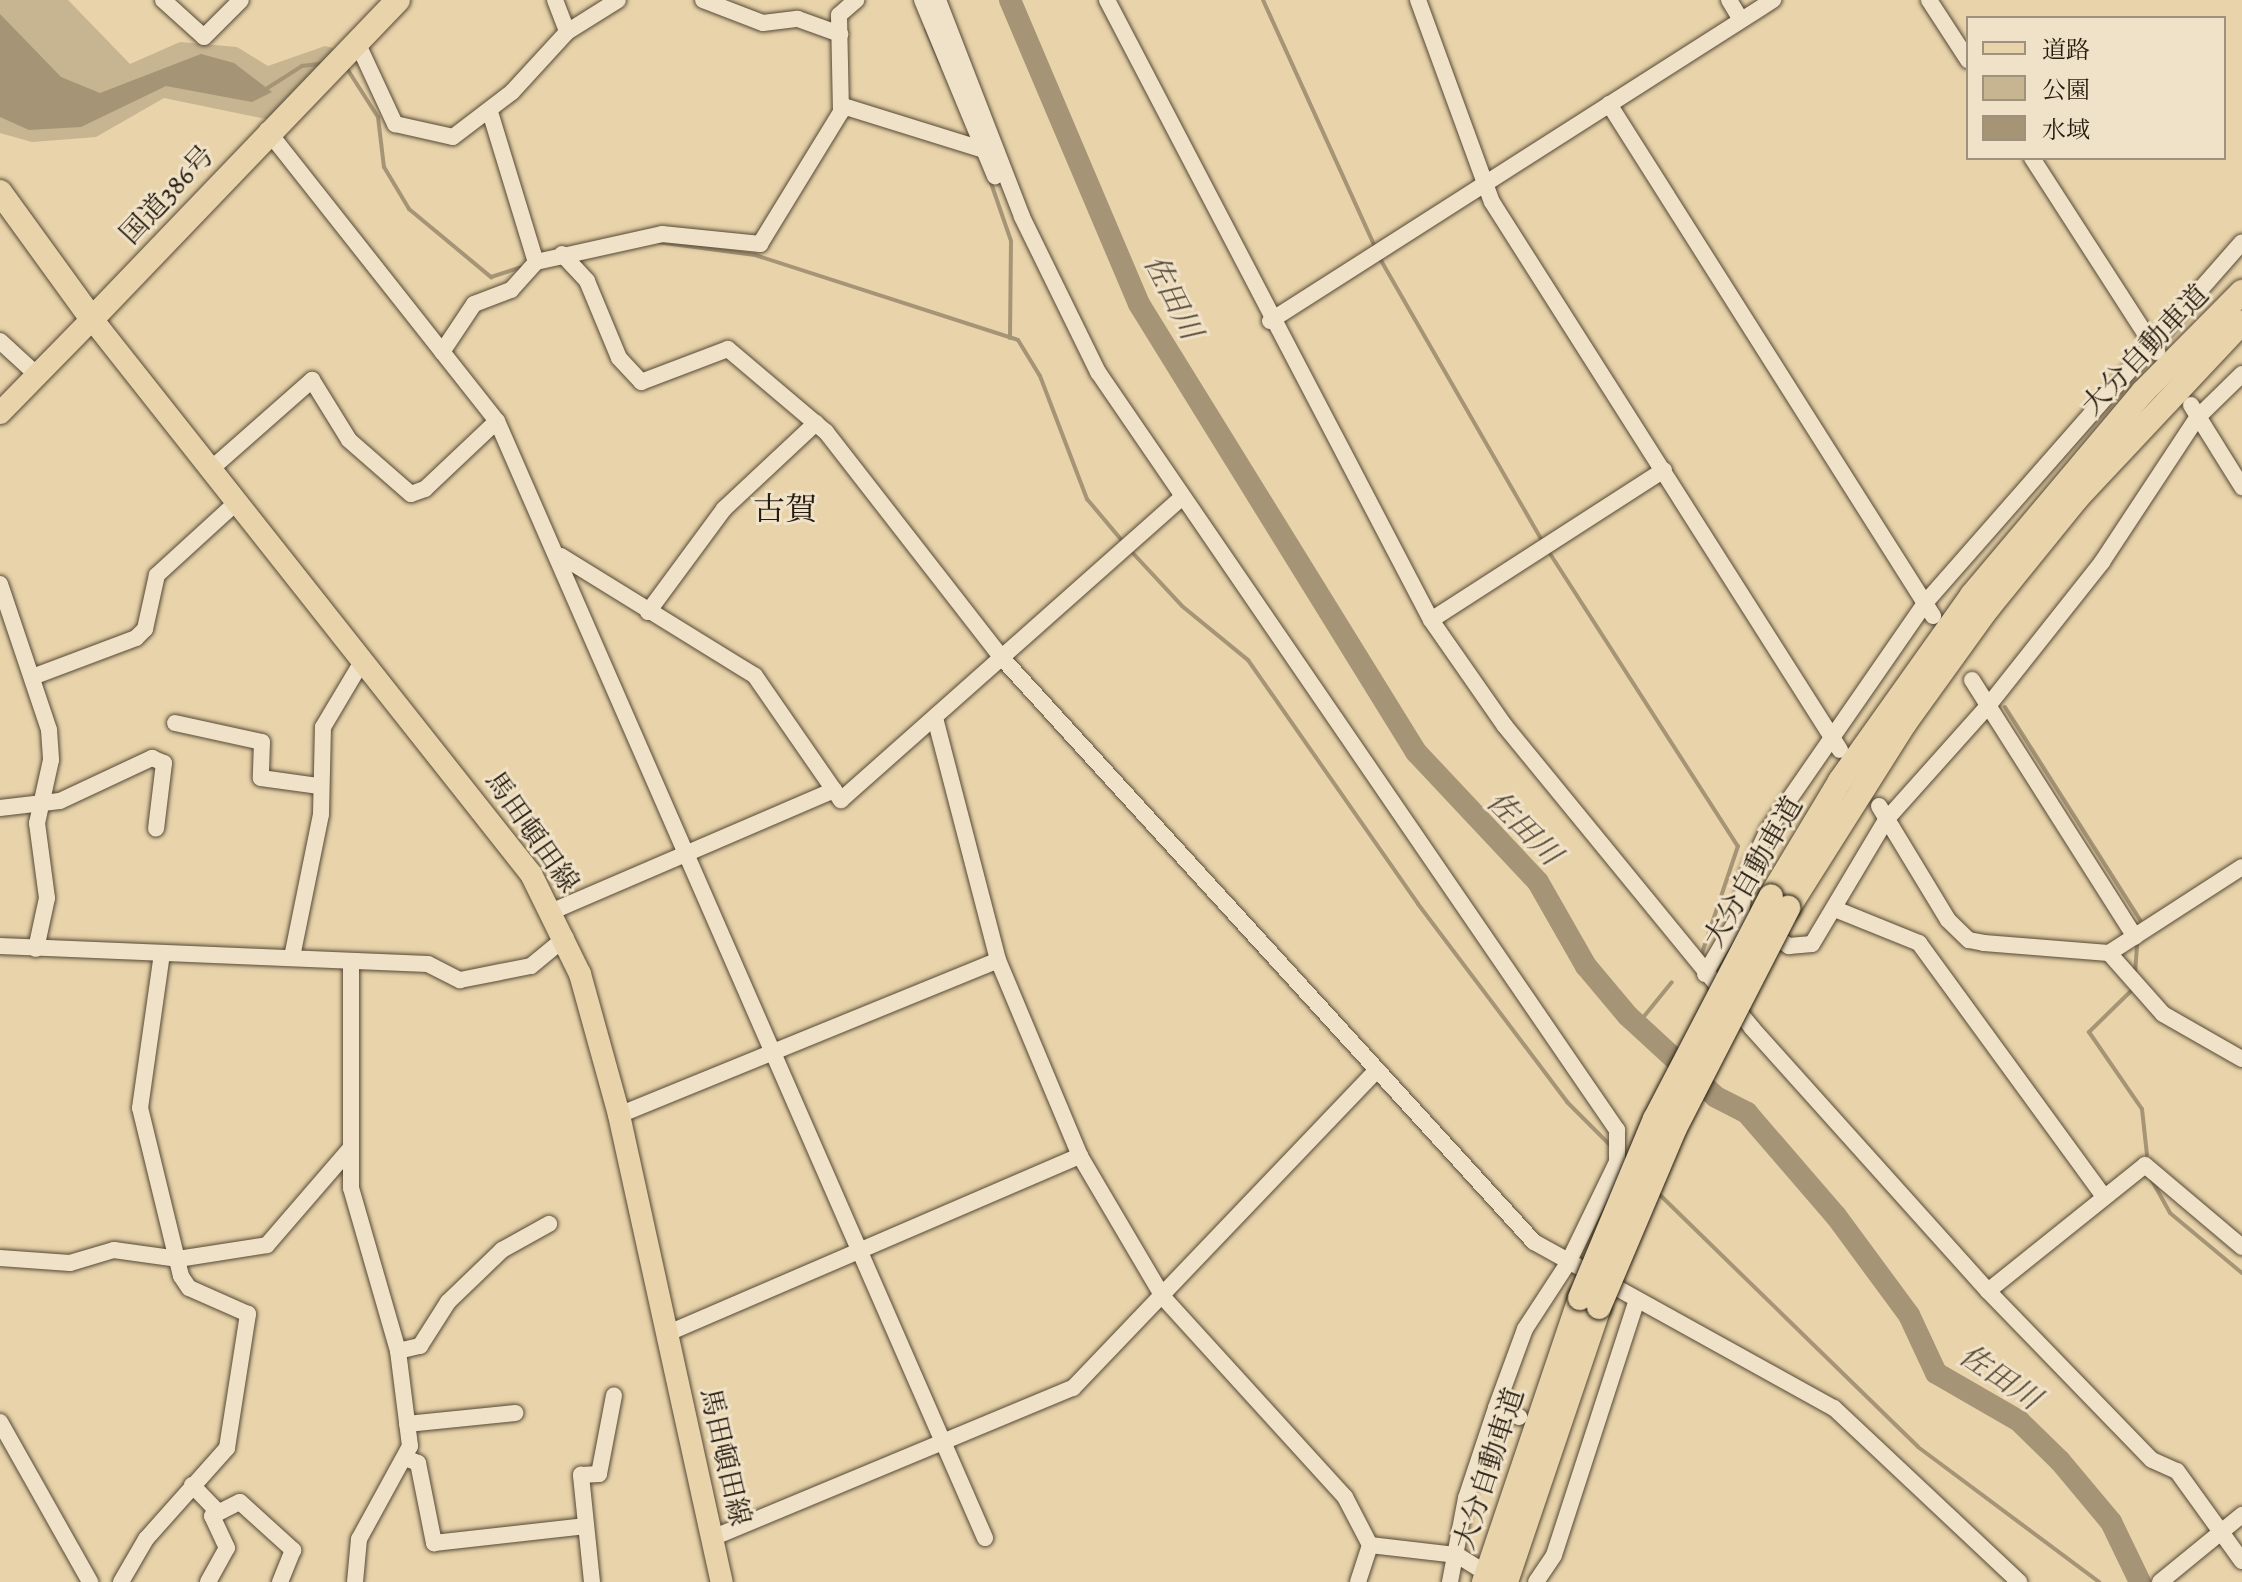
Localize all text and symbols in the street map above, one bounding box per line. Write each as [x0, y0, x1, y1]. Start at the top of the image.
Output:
legend [1966, 16, 2226, 160]
text: 道路 [2042, 34, 2090, 66]
text: 公園 [2042, 74, 2090, 106]
text: 水域 [2042, 114, 2090, 146]
street label: 国道386号 [113, 139, 221, 251]
water label: 佐田川 [1137, 249, 1209, 345]
street label: 大分自動車道 [2075, 278, 2215, 422]
district label: 古賀 [753, 490, 817, 528]
street label: 馬田頓田線 [478, 765, 586, 899]
water label: 佐田川 [1479, 783, 1569, 873]
street label: 大分自動車道 [1696, 791, 1810, 953]
water label: 佐田川 [1953, 1337, 2047, 1417]
street label: 大分自動車道 [1447, 1384, 1531, 1554]
street label: 馬田頓田線 [693, 1385, 757, 1529]

